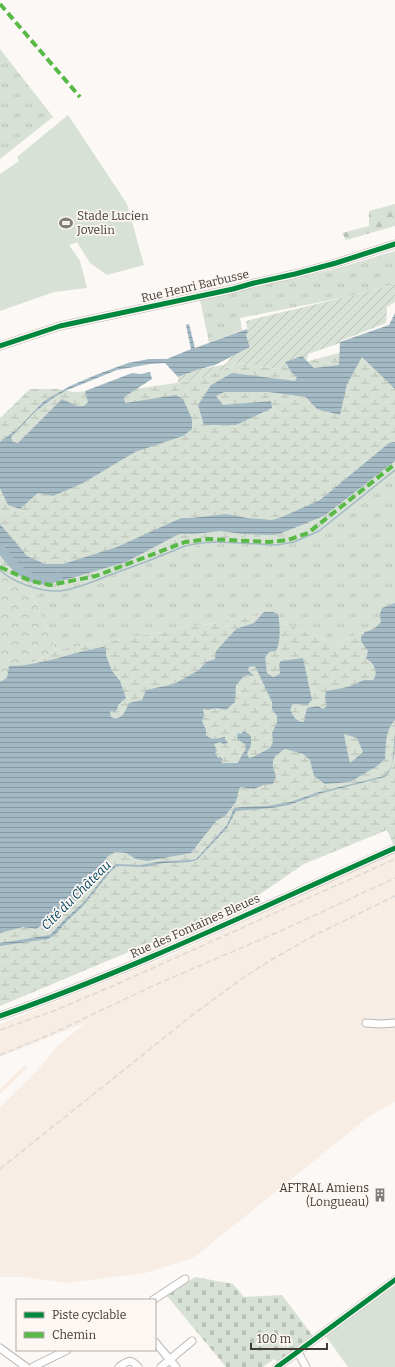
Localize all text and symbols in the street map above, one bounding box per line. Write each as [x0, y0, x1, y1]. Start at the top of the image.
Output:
place label: Stade Lucien Jovelin [76, 209, 149, 237]
sports icon: Stade Lucien Jovelin [58, 215, 74, 231]
street label: Rue Henri Barbusse [140, 267, 250, 305]
water label: Cité du Château [38, 857, 114, 933]
street label: Rue des Fontaines Bleues [128, 891, 262, 961]
place label: AFTRAL Amiens (Longueau) [279, 1181, 369, 1209]
building icon: AFTRAL Amiens (Longueau) [372, 1187, 388, 1203]
legend [16, 1299, 156, 1351]
text: Piste cyclable [52, 1308, 126, 1322]
scale bar [251, 1325, 327, 1351]
text: Chemin [52, 1328, 96, 1342]
text: 100 m [257, 1332, 292, 1346]

